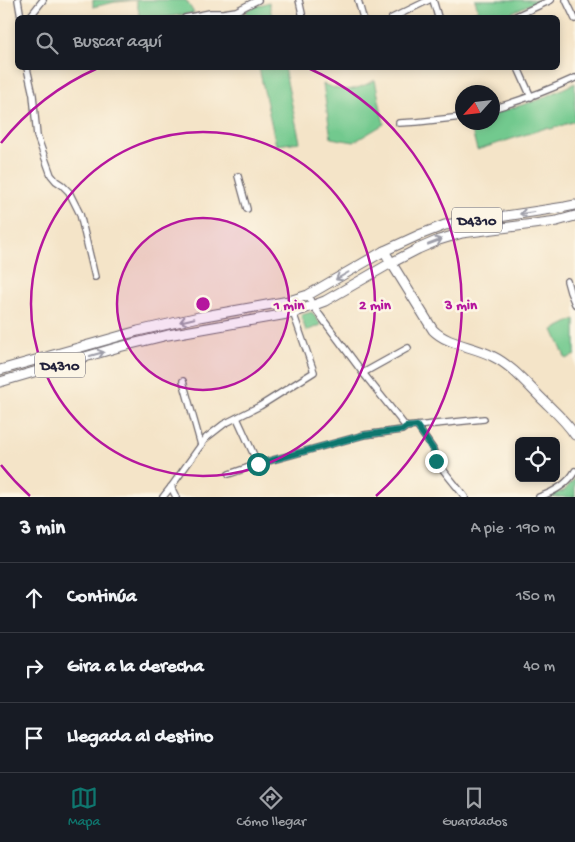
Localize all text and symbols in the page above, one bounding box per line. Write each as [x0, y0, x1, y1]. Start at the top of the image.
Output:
search box [15, 15, 560, 70]
icon: search [33, 29, 61, 57]
text: Buscar aquí [73, 31, 162, 54]
north arrow [455, 85, 500, 130]
road number: D4310 [452, 208, 502, 232]
one-way arrow [519, 208, 535, 218]
one-way arrow [427, 237, 442, 246]
one-way arrow [335, 271, 349, 281]
centre of rings [194, 295, 212, 313]
text: 1 min [273, 297, 305, 315]
text: 2 min [359, 297, 392, 315]
text: 3 min [444, 297, 478, 315]
one-way arrow [179, 316, 195, 325]
one-way arrow [89, 348, 105, 358]
road number: D4310 [35, 352, 85, 378]
map controls [515, 437, 560, 482]
button: locate [515, 437, 560, 482]
route end [425, 450, 448, 473]
route start [247, 453, 270, 476]
text: 3 min [20, 517, 65, 542]
text: A pie · 190 m [471, 520, 555, 539]
icon: ahead [20, 584, 48, 612]
text: Continúa [67, 586, 137, 609]
text: 150 m [516, 588, 555, 607]
icon: right [20, 654, 48, 682]
text: Gira a la derecha [67, 656, 204, 679]
text: 40 m [523, 658, 555, 677]
icon: arrive [20, 724, 48, 752]
text: Llegada al destino [67, 726, 213, 749]
tab: Mapa [68, 784, 100, 831]
tab: Cómo llegar [236, 784, 306, 831]
tab: Guardados [442, 784, 507, 831]

